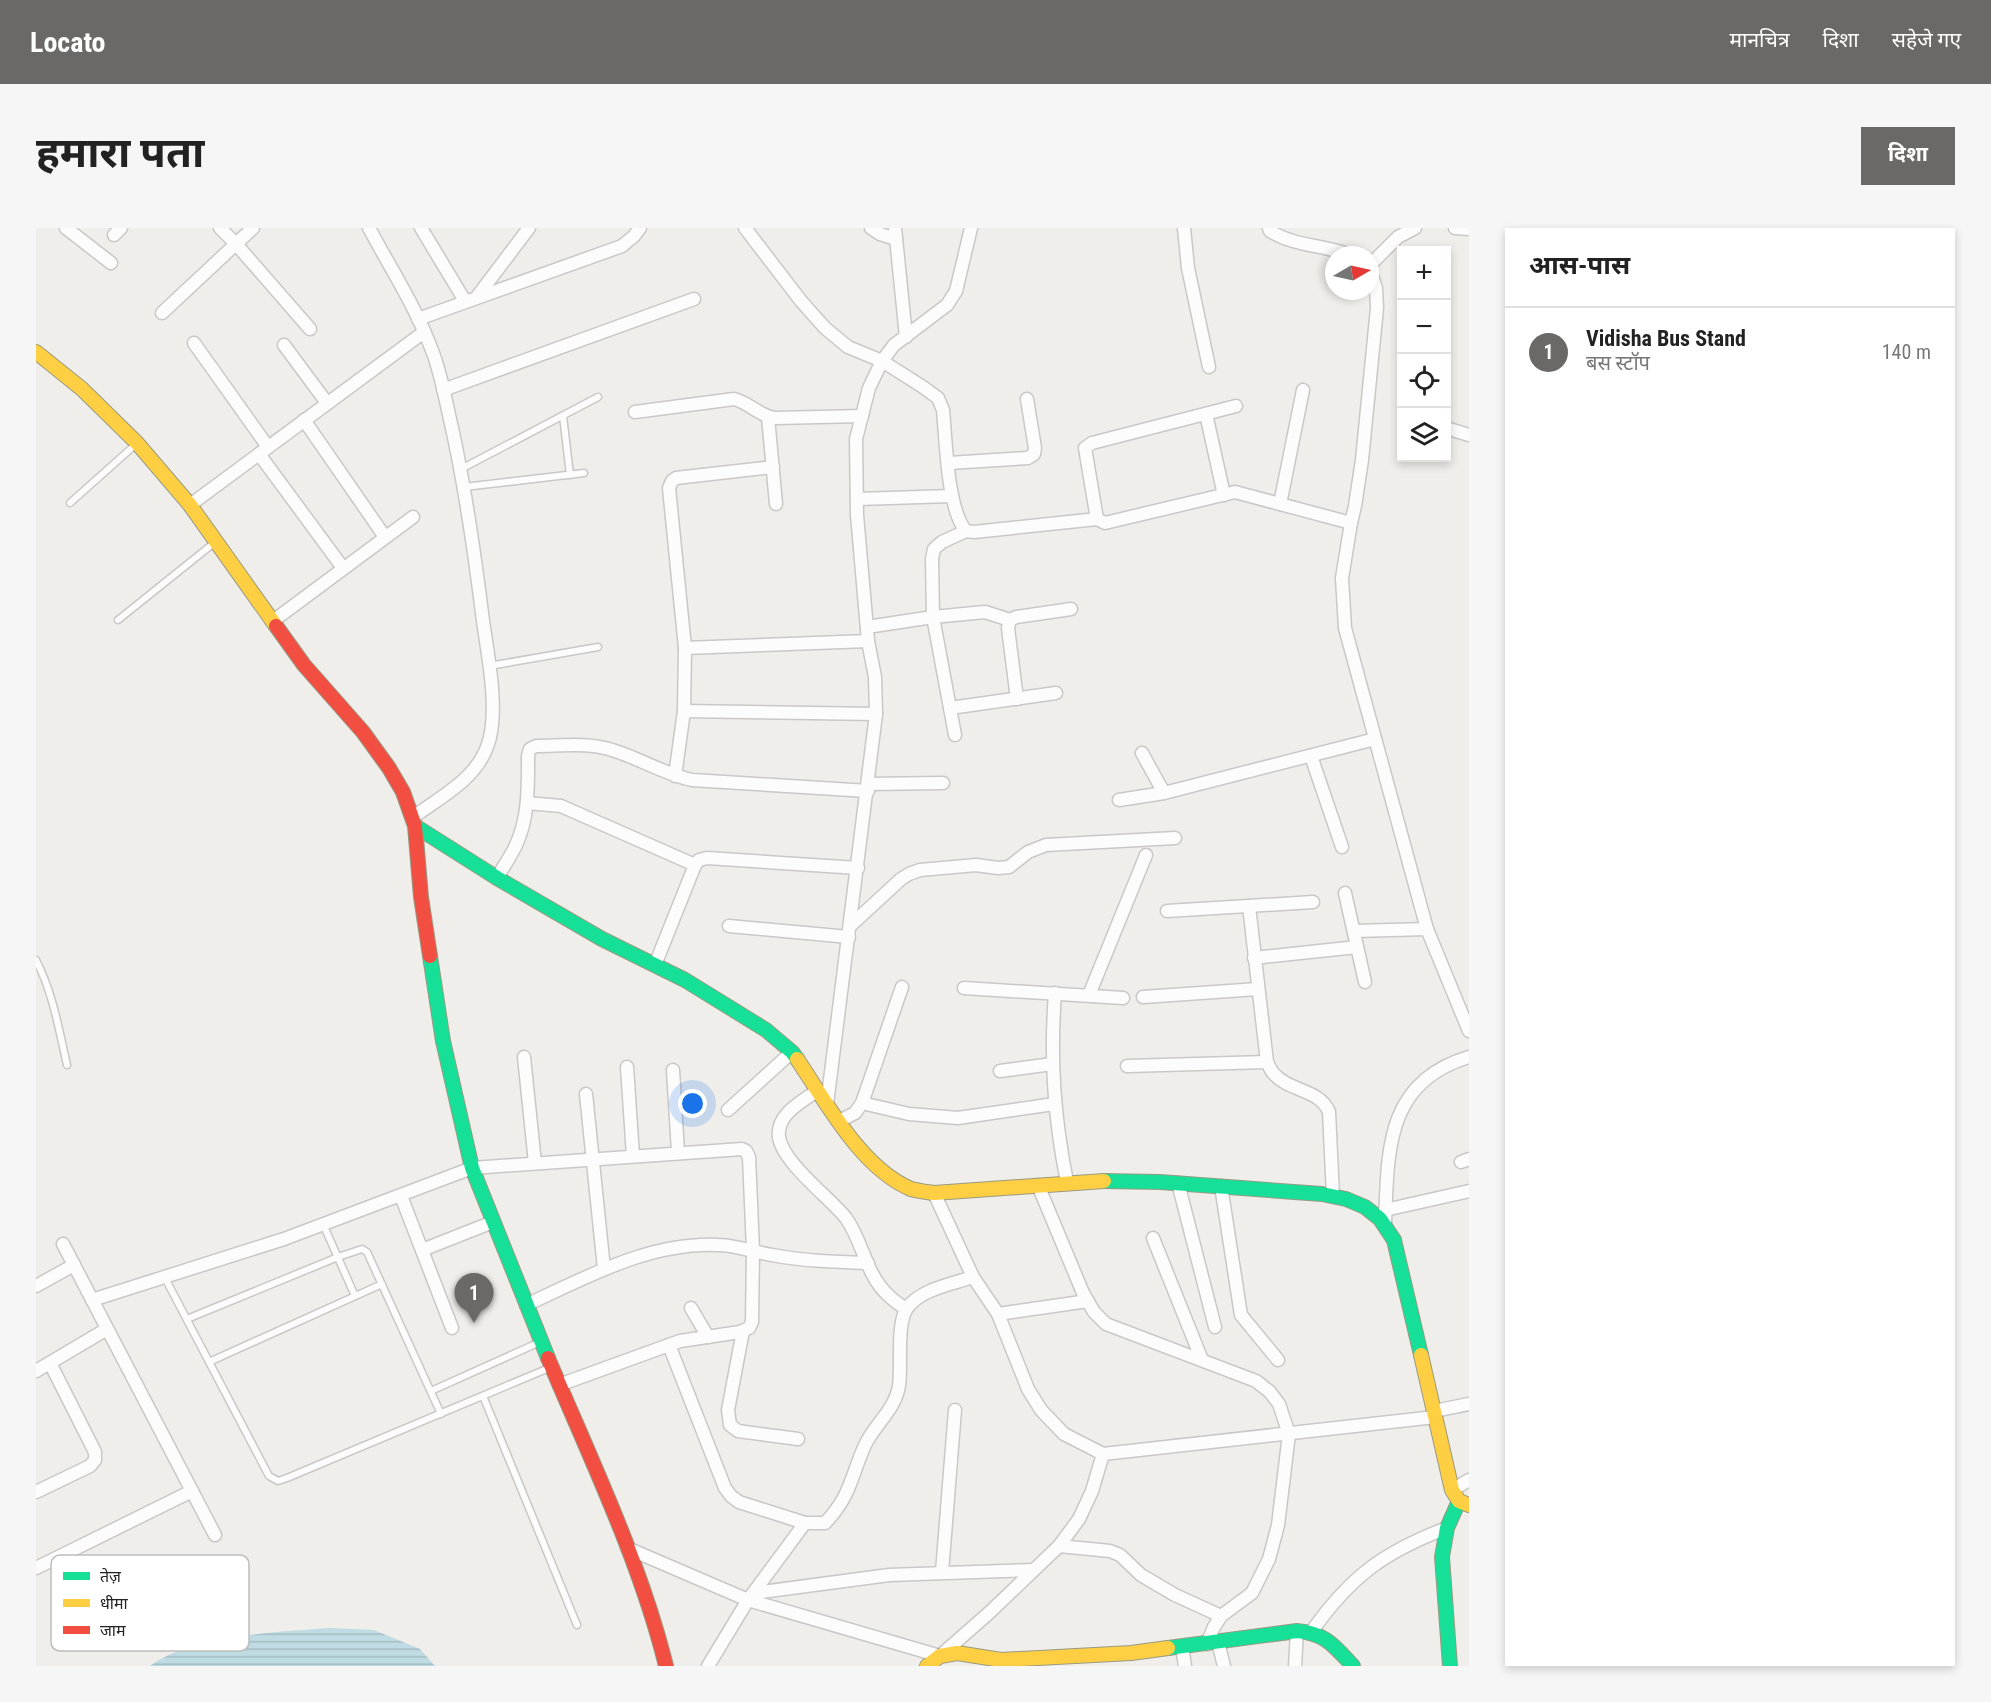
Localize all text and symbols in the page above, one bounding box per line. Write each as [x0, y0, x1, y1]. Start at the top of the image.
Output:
text: Locato [30, 26, 106, 59]
text: मानचित्र [1729, 28, 1790, 52]
text: दिशा [1823, 28, 1859, 52]
text: सहेजे गए [1892, 28, 1961, 52]
button: दिशा [1861, 127, 1955, 185]
text: हमारा पता [36, 128, 204, 177]
north arrow [1325, 246, 1379, 300]
map controls [1397, 246, 1451, 462]
button: + [1397, 246, 1451, 300]
text: आस-पास [1529, 250, 1630, 280]
button: − [1397, 300, 1451, 354]
text: Vidisha Bus Stand [1586, 326, 1746, 351]
text: 1 [1543, 340, 1554, 364]
text: 140 m [1882, 340, 1931, 364]
text: बस स्टॉप [1586, 351, 1650, 375]
button: locate [1397, 354, 1451, 408]
button: layers [1397, 408, 1451, 462]
your location [678, 1089, 707, 1118]
pin: 1 [454, 1274, 494, 1323]
legend [51, 1555, 249, 1651]
text: तेज़ [100, 1567, 122, 1586]
text: धीमा [100, 1594, 129, 1613]
text: जाम [100, 1621, 126, 1640]

